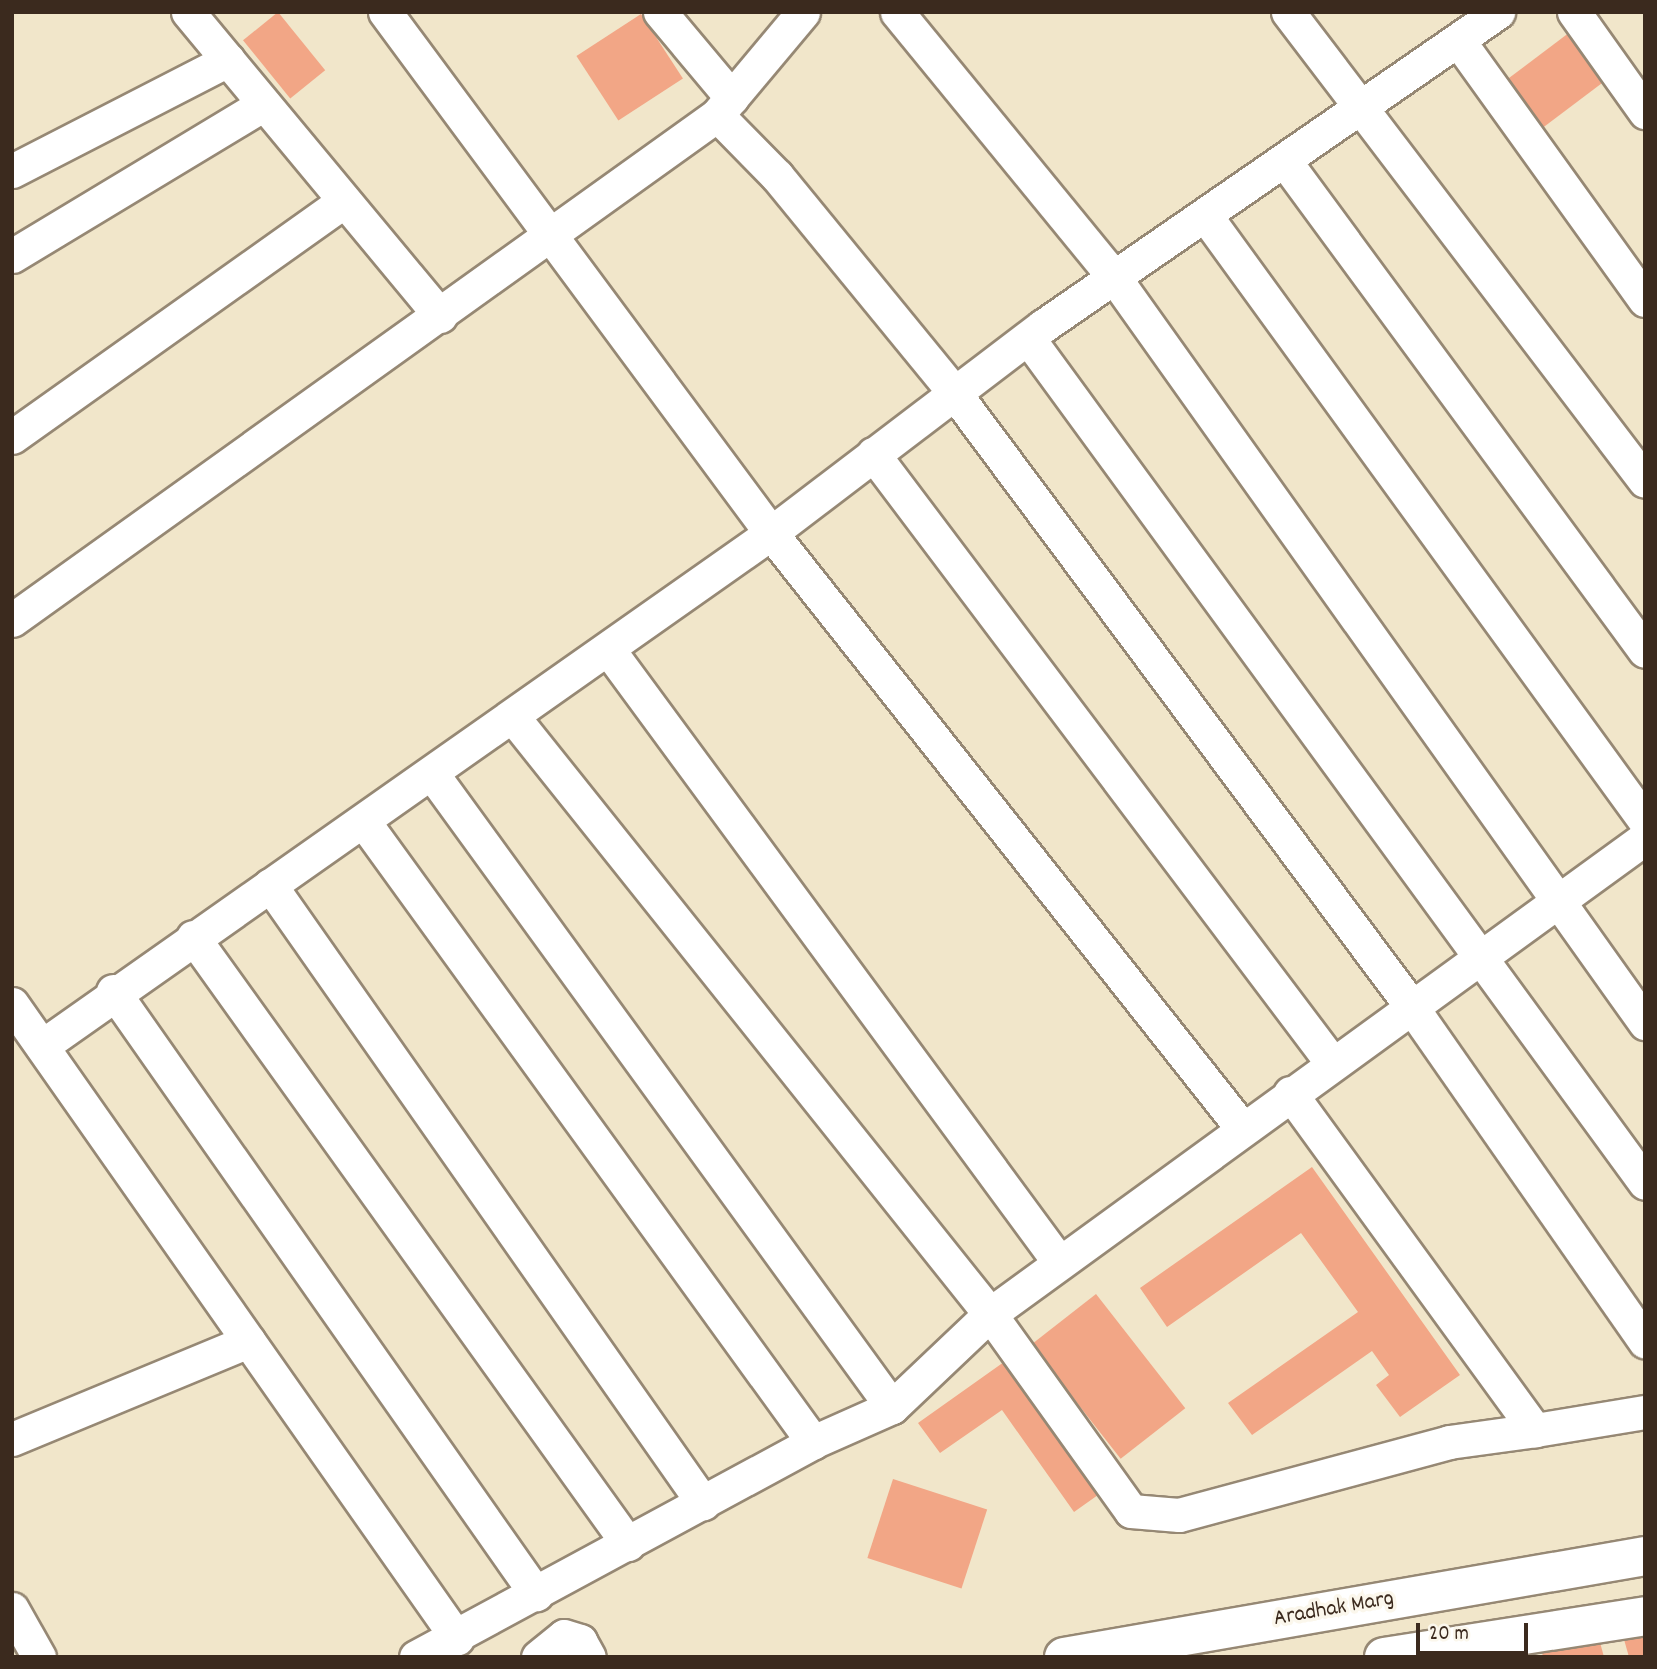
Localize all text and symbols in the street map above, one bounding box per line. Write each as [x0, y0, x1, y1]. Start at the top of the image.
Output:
street label: Aradhak Marg [1272, 1586, 1396, 1634]
scale bar [1419, 1610, 1531, 1654]
text: 20 m [1429, 1620, 1469, 1650]

